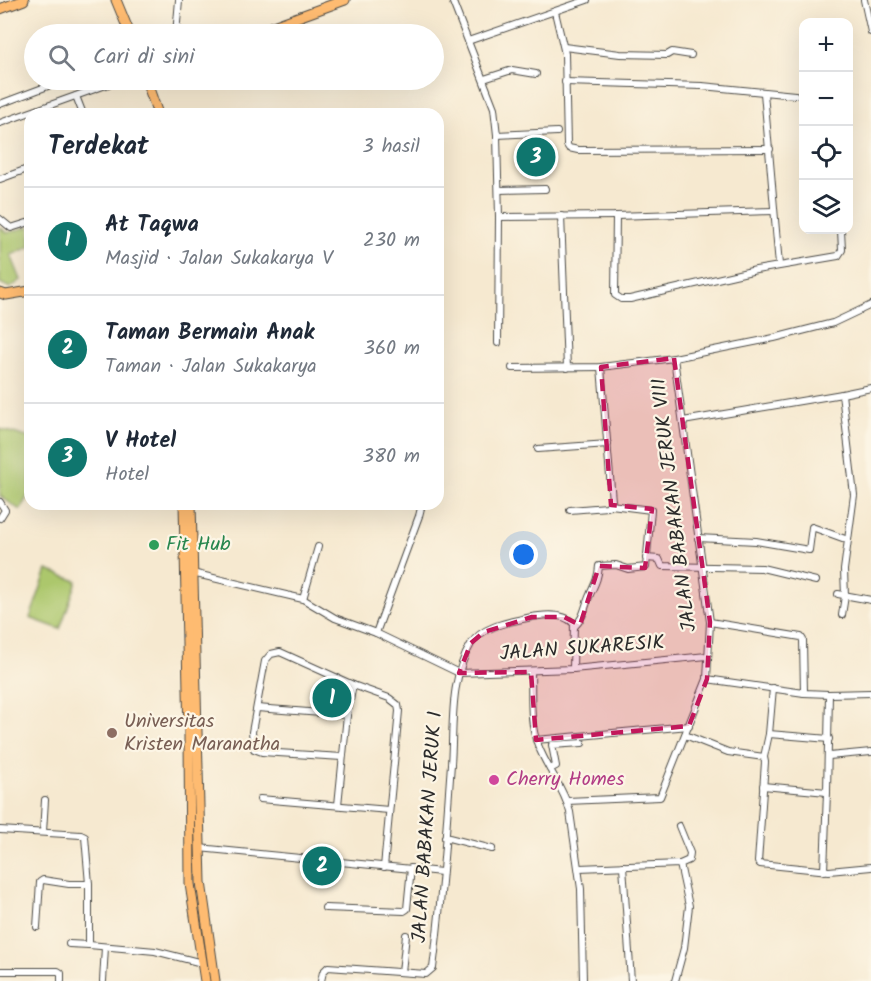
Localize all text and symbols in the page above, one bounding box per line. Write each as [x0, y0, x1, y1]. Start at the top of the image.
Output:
map controls [799, 18, 853, 234]
button: + [799, 18, 853, 72]
search box [24, 24, 444, 90]
text: Cari di sini [93, 40, 194, 75]
icon: search [45, 41, 78, 74]
button: − [799, 72, 853, 126]
text: Terdekat [48, 126, 149, 168]
button: locate [799, 126, 853, 180]
text: 3 hasil [362, 131, 420, 163]
pin: 3 [516, 134, 556, 180]
button: layers [799, 180, 853, 234]
text: At Taqwa [105, 208, 199, 243]
text: 1 [64, 225, 71, 257]
text: 230 m [363, 225, 420, 257]
text: Masjid · Jalan Sukakarya V [105, 243, 333, 275]
text: Taman Bermain Anak [105, 316, 314, 351]
text: 2 [62, 333, 73, 365]
text: 360 m [364, 333, 420, 365]
text: Taman · Jalan Sukakarya [105, 351, 317, 383]
street label: JALAN BABAKAN JERUK VIII [644, 376, 706, 634]
text: V Hotel [105, 424, 176, 459]
text: 3 [62, 441, 73, 473]
text: 380 m [363, 441, 420, 473]
text: Hotel [105, 459, 149, 491]
place label: Fit Hub [166, 529, 231, 561]
marker: Fit Hub [147, 538, 161, 552]
your location [509, 540, 538, 569]
street label: JALAN SUKARESIK [499, 627, 665, 671]
pin: 1 [312, 676, 352, 720]
place label: Universitas Kristen Maranatha [124, 706, 280, 761]
street label: JALAN BABAKAN JERUK 1 [404, 710, 452, 944]
marker: Universitas Kristen Maranatha [105, 726, 119, 740]
place label: Cherry Homes [506, 764, 625, 796]
marker: Cherry Homes [487, 773, 501, 787]
pin: 2 [302, 844, 342, 888]

